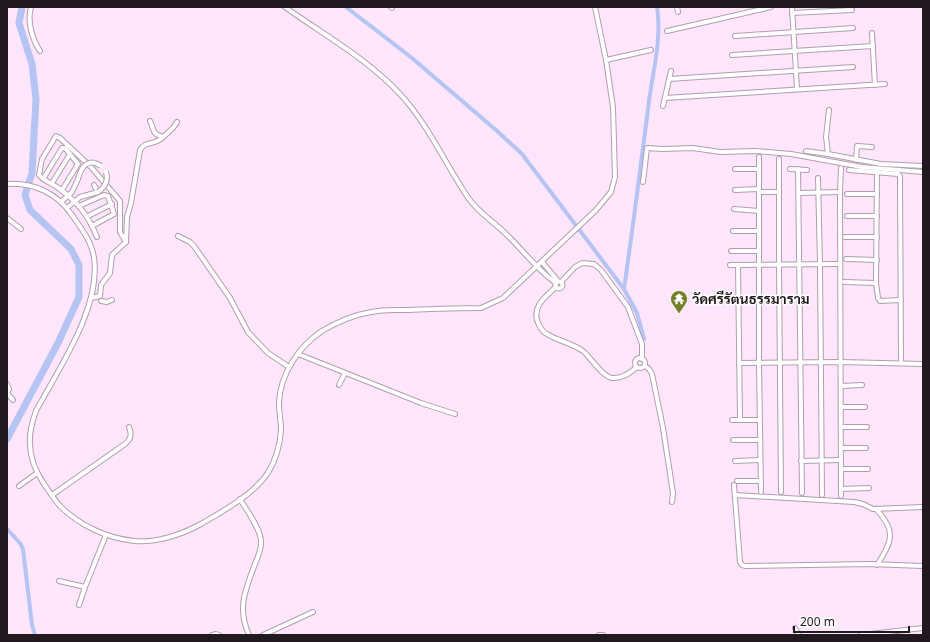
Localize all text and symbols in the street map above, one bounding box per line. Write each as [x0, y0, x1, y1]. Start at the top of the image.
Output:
temple icon: วัดศรีรัตนธรรมาราม [669, 289, 689, 314]
place label: วัดศรีรัตนธรรมาราม [692, 289, 810, 308]
scale bar [794, 608, 909, 634]
text: 200 m [800, 613, 835, 630]

